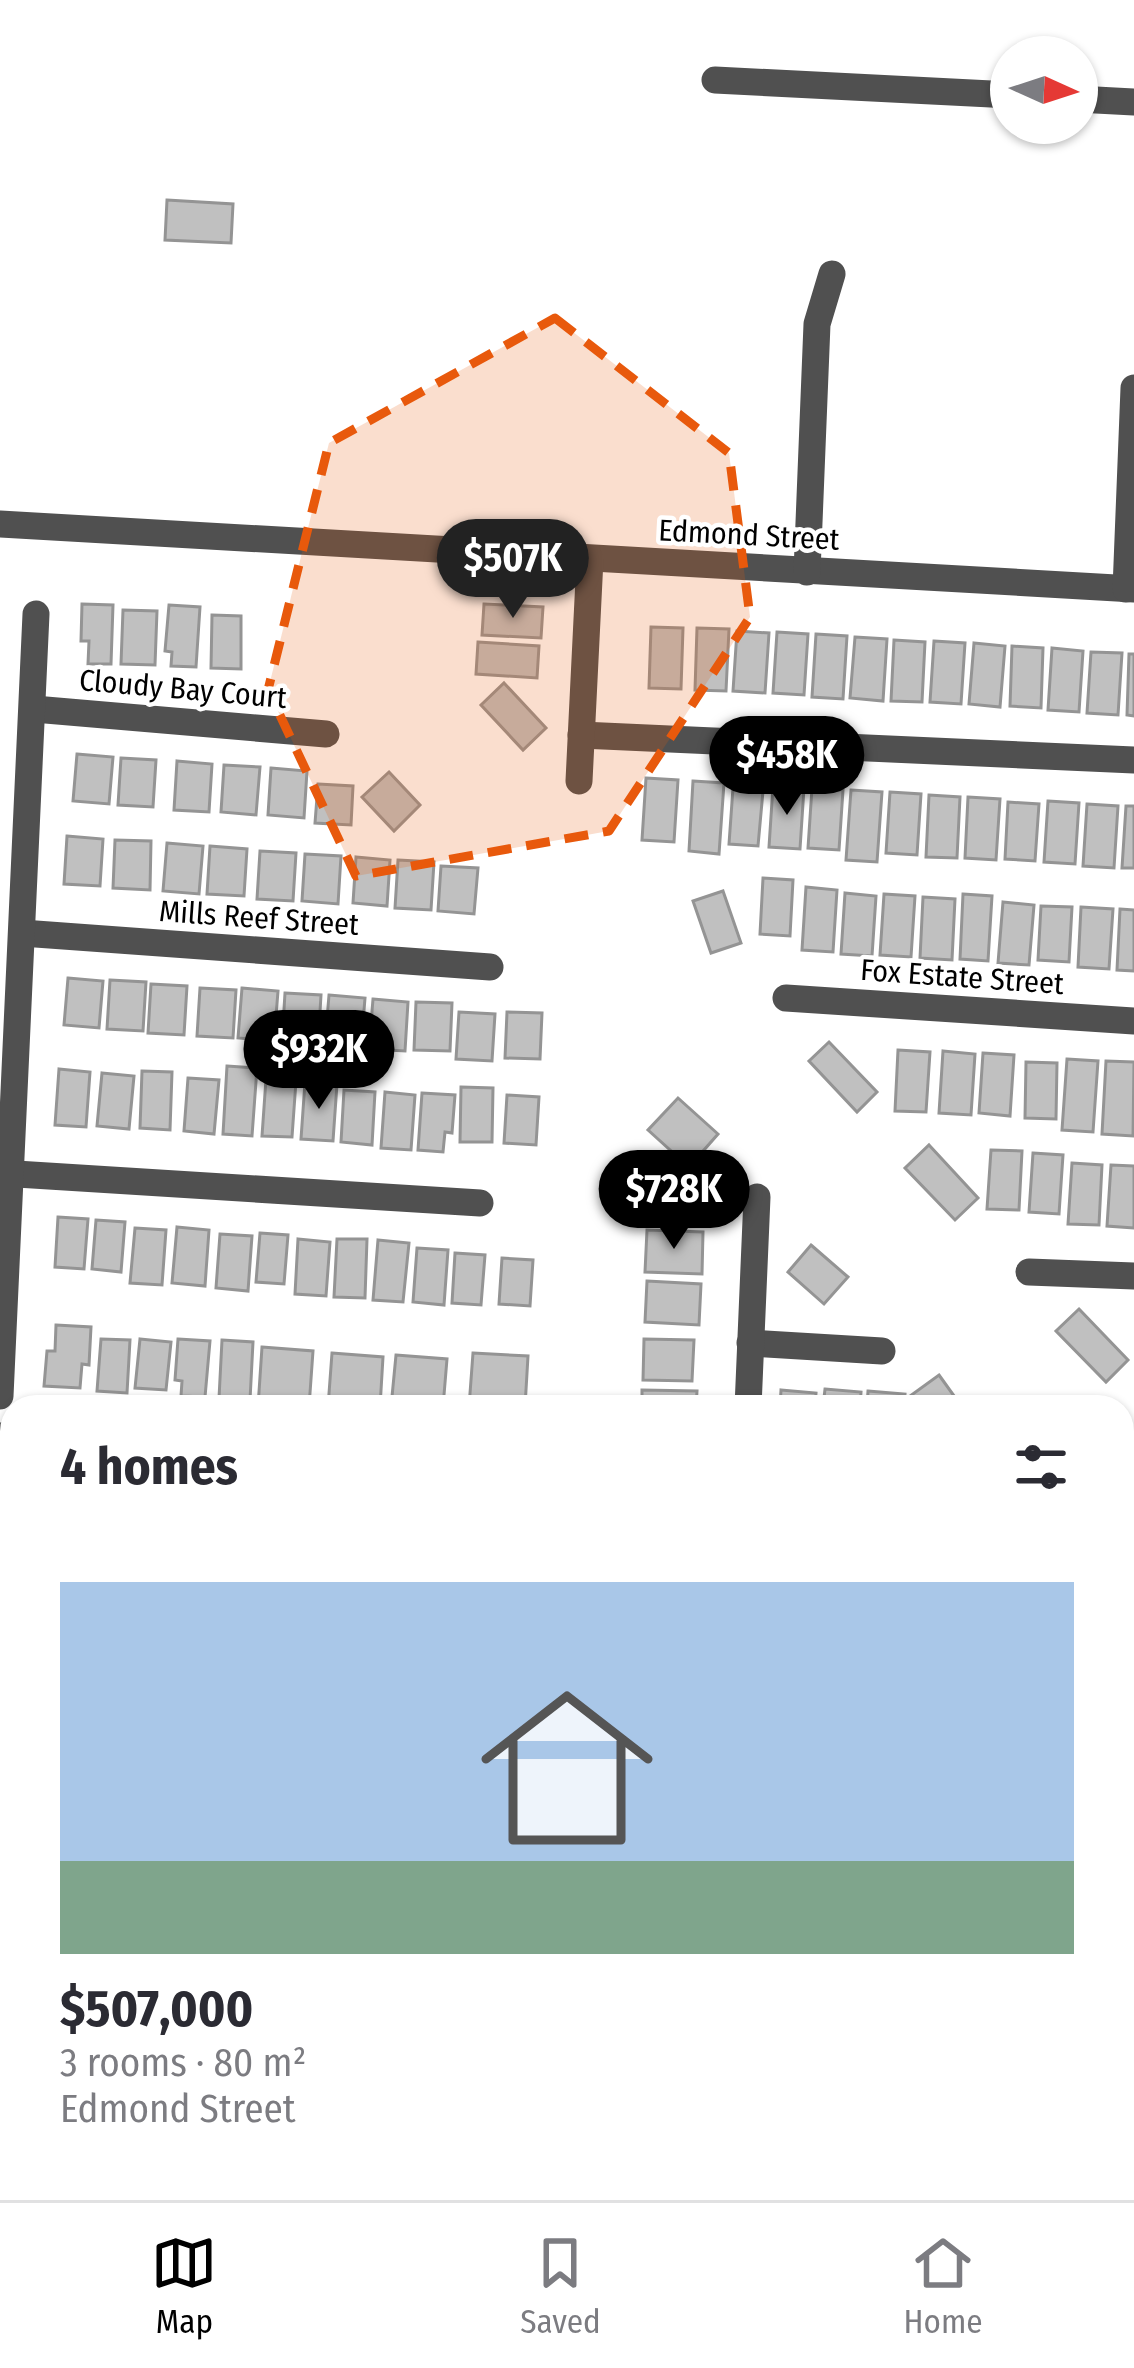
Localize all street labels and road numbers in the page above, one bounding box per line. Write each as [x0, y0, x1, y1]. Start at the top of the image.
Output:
street label: Edmond Street [658, 512, 841, 558]
street label: Cloudy Bay Court [78, 662, 288, 716]
street label: Mills Reef Street [158, 893, 360, 943]
street label: Fox Estate Street [859, 952, 1065, 1002]

